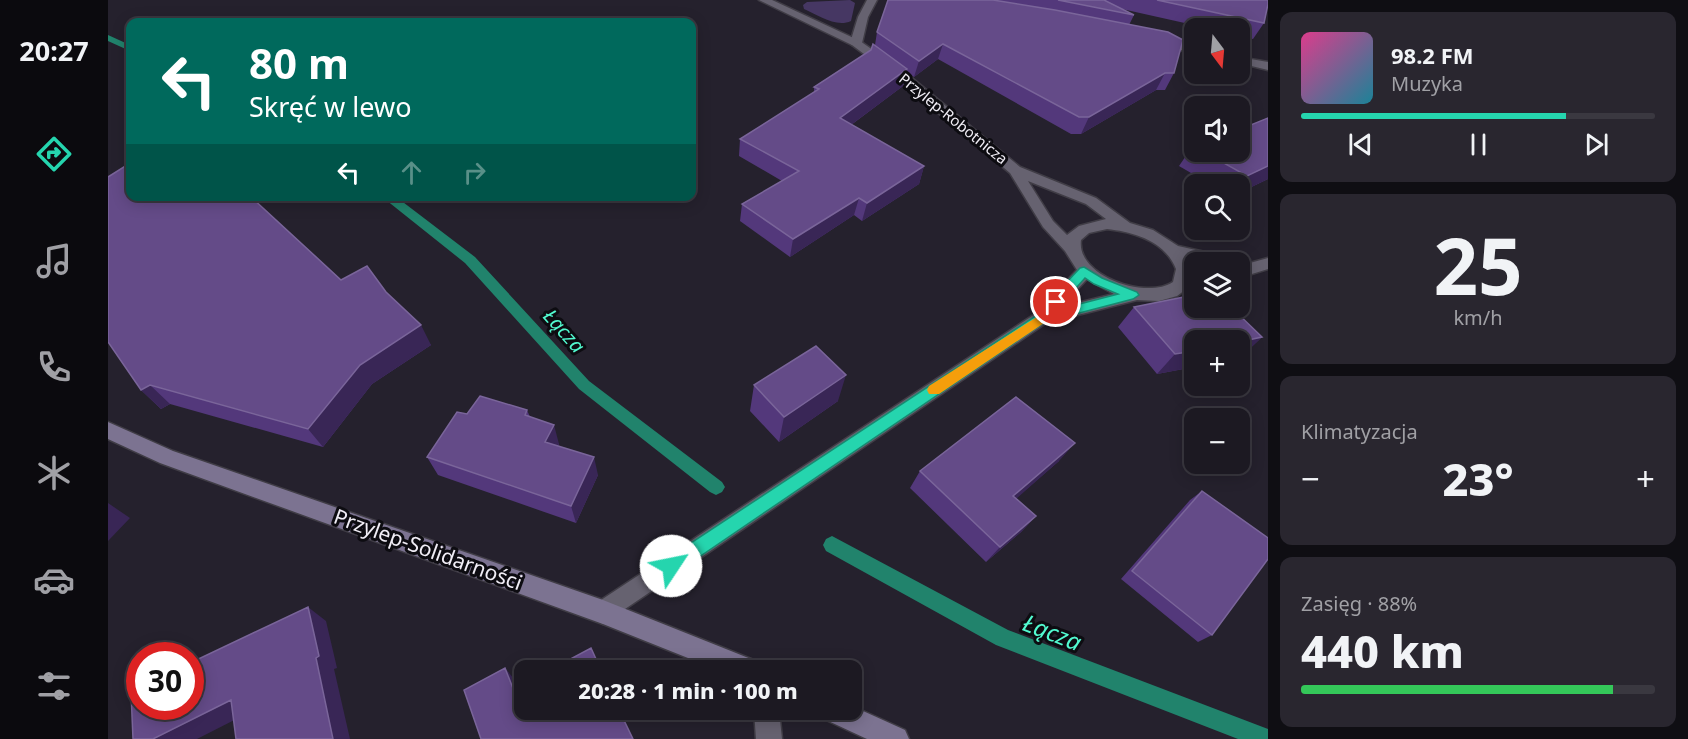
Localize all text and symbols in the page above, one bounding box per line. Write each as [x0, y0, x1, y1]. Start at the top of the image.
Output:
north arrow [1184, 18, 1250, 84]
map controls [1184, 18, 1250, 474]
text: 20:27 [19, 32, 89, 69]
text: 80 m [249, 34, 349, 91]
text: 98.2 FM [1391, 40, 1473, 70]
icon: left [150, 42, 228, 120]
street label: Przylep-Robotnicza [895, 68, 1012, 168]
text: Muzyka [1391, 70, 1463, 97]
text: Skręć w lewo [249, 88, 412, 125]
button: sound [1184, 96, 1250, 162]
icon: previous [1344, 128, 1377, 161]
icon: pause [1462, 128, 1495, 161]
icon: next [1580, 128, 1613, 161]
icon: directions [33, 133, 75, 175]
icon: left [332, 156, 365, 189]
icon: ahead [395, 156, 428, 189]
icon: right [458, 156, 491, 189]
button: search [1184, 174, 1250, 240]
text: 25 [1433, 212, 1523, 318]
icon: music [33, 240, 75, 282]
button: layers [1184, 252, 1250, 318]
pin [1030, 276, 1081, 327]
icon: arrive [1039, 285, 1072, 318]
water label: Łącza [538, 303, 591, 358]
text: km/h [1453, 304, 1503, 331]
button: + [1184, 330, 1250, 396]
icon: phone [33, 346, 75, 388]
button: − [1184, 408, 1250, 474]
text: Klimatyzacja [1301, 418, 1418, 445]
text: 23° [1442, 448, 1514, 509]
icon: climate [33, 452, 75, 494]
text: − [1301, 456, 1320, 501]
text: + [1636, 456, 1655, 501]
street label: Przylep-Solidarności [330, 502, 526, 596]
position arrow [639, 534, 703, 598]
icon: car [33, 559, 75, 601]
text: Zasięg · 88% [1301, 590, 1417, 617]
water label: Łącza [1018, 605, 1087, 658]
text: 440 km [1301, 620, 1464, 681]
speed limit sign: 30 [126, 642, 204, 720]
icon: filters [33, 665, 75, 707]
text: 20:28 · 1 min · 100 m [578, 675, 798, 705]

